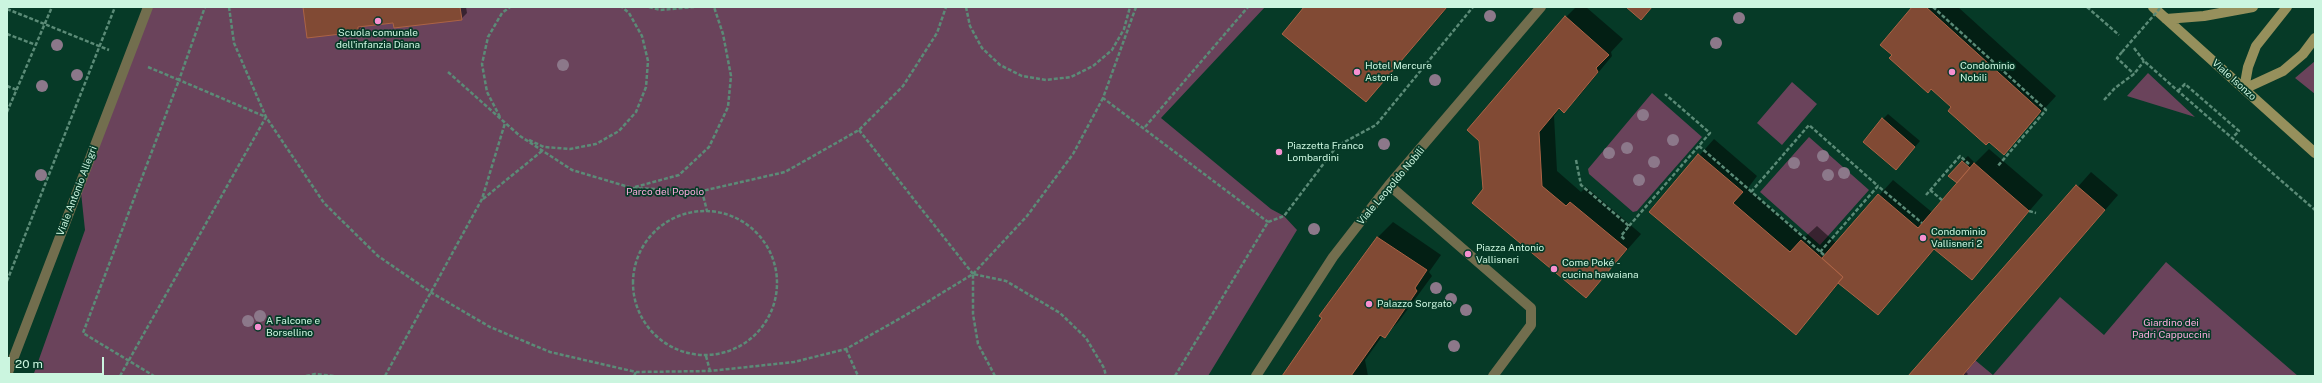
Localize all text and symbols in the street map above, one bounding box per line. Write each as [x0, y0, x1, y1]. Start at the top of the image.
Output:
marker: Scuola comunale dell'infanzia Diana [373, 16, 383, 26]
place label: Scuola comunale dell'infanzia Diana [336, 27, 420, 50]
street label: Viale Isonzo [2209, 57, 2259, 103]
place label: Hotel Mercure Astoria [1365, 60, 1432, 84]
place label: Condominio Nobili [1960, 60, 2015, 84]
marker: Hotel Mercure Astoria [1352, 67, 1362, 77]
marker: Condominio Nobili [1947, 67, 1957, 77]
place label: Piazzetta Franco Lombardini [1287, 140, 1364, 164]
street label: Viale Antonio Allegri [54, 145, 100, 237]
street label: Viale Leopoldo Nobili [1355, 145, 1427, 227]
marker: Piazzetta Franco Lombardini [1274, 147, 1284, 157]
park label: Parco del Popolo [626, 186, 704, 198]
place label: Condominio Vallisneri 2 [1931, 226, 1986, 250]
marker: Condominio Vallisneri 2 [1918, 233, 1928, 243]
place label: Piazza Antonio Vallisneri [1476, 242, 1544, 266]
marker: Piazza Antonio Vallisneri [1463, 249, 1473, 259]
place label: Come Poké - cucina hawaiana [1562, 257, 1638, 280]
marker: Come Poké - cucina hawaiana [1549, 264, 1559, 274]
place label: Palazzo Sorgato [1377, 298, 1452, 310]
marker: Palazzo Sorgato [1364, 299, 1374, 309]
place label: A Falcone e Borsellino [266, 315, 320, 338]
park label: Giardino dei Padri Cappuccini [2132, 317, 2210, 340]
marker: A Falcone e Borsellino [253, 322, 263, 332]
scale bar [10, 349, 106, 375]
text: 20 m [15, 357, 43, 371]

